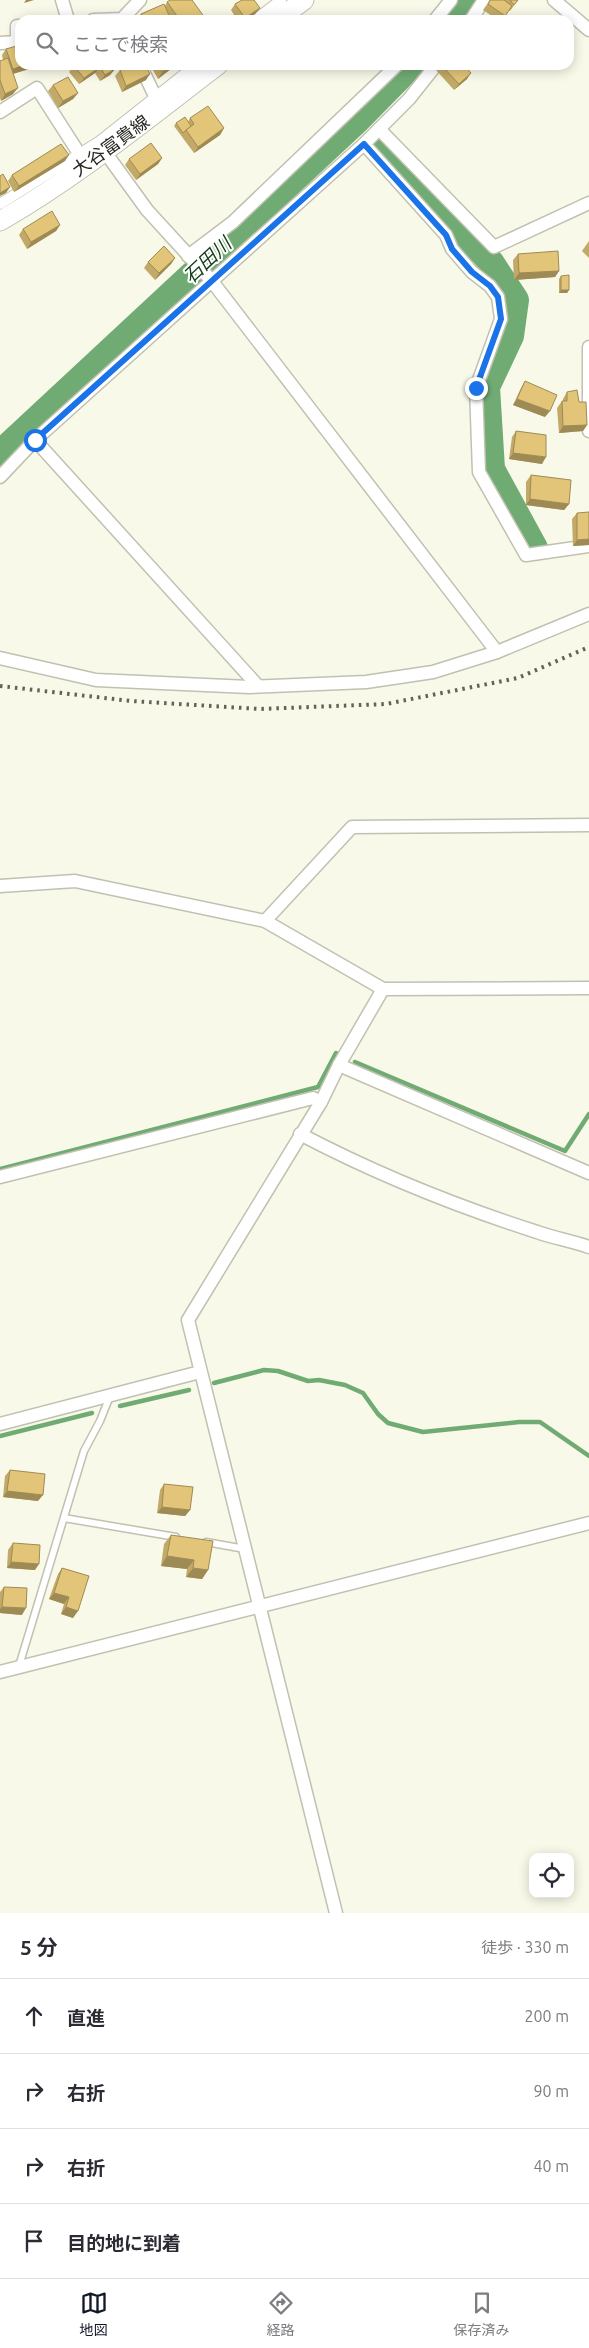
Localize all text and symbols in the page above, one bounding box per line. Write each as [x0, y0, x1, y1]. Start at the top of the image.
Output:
search box [15, 15, 574, 70]
icon: search [33, 29, 61, 57]
text: ここで検索 [73, 33, 168, 55]
street label: 大谷富貴線 [68, 111, 153, 180]
water label: 石田川 [179, 231, 237, 287]
route end [465, 377, 488, 400]
route start [24, 429, 47, 452]
map controls [529, 1853, 574, 1898]
button: locate [529, 1853, 574, 1898]
text: 5 分 [20, 1935, 58, 1959]
text: 徒歩 · 330 m [481, 1938, 569, 1956]
icon: ahead [20, 2002, 48, 2030]
text: 直進 [67, 2007, 105, 2029]
text: 200 m [524, 2007, 569, 2025]
icon: right [20, 2077, 48, 2105]
text: 右折 [67, 2082, 105, 2104]
text: 90 m [533, 2082, 569, 2100]
icon: right [20, 2152, 48, 2180]
text: 右折 [67, 2157, 105, 2179]
text: 40 m [533, 2157, 569, 2175]
icon: arrive [20, 2227, 48, 2255]
text: 目的地に到着 [67, 2232, 181, 2254]
tab: 地図 [80, 2289, 108, 2339]
tab: 経路 [267, 2289, 295, 2339]
tab: 保存済み [454, 2289, 510, 2339]

